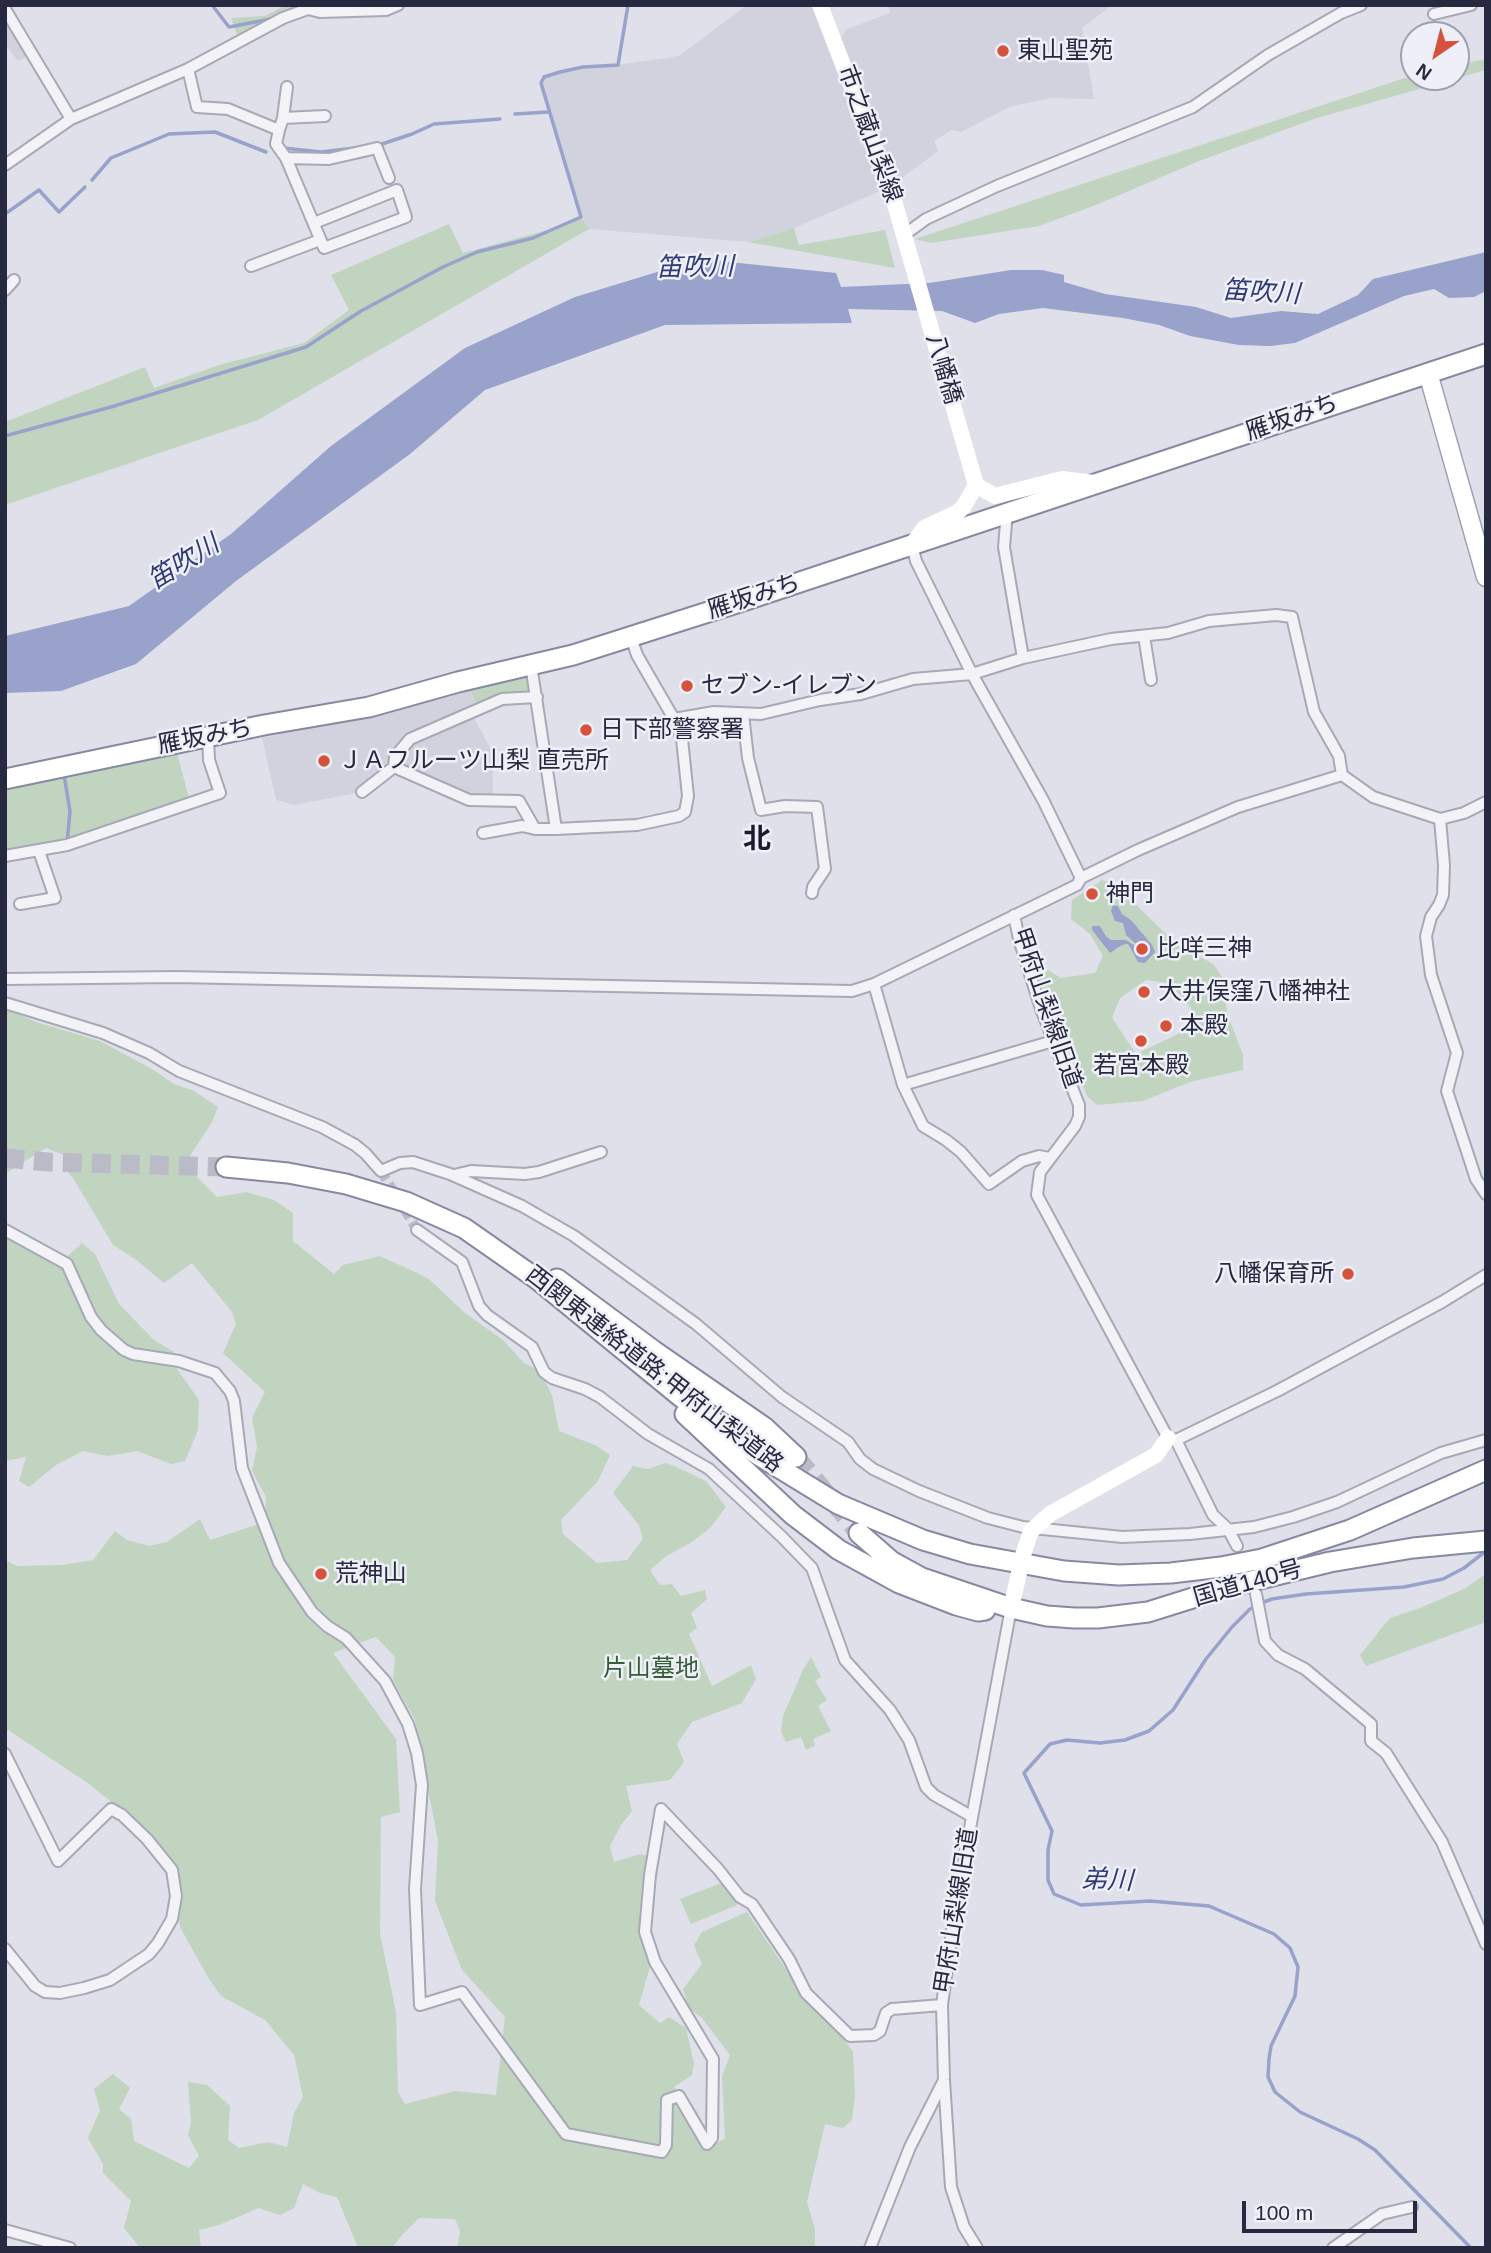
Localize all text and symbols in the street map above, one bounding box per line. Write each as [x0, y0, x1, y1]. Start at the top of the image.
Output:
north arrow [1400, 21, 1470, 91]
place label: 東山聖苑 [1017, 37, 1113, 65]
marker: 東山聖苑 [995, 43, 1011, 59]
text: N [1412, 59, 1435, 85]
street label: 市之蔵山梨線 [831, 61, 907, 207]
water label: 笛吹川 [656, 252, 734, 284]
water label: 笛吹川 [1221, 275, 1301, 311]
street label: 八幡橋 [919, 330, 967, 408]
street label: 雁坂みち [1242, 389, 1342, 447]
water label: 笛吹川 [143, 529, 225, 597]
street label: 雁坂みち [704, 568, 804, 626]
place label: セブン-イレブン [701, 672, 877, 700]
marker: セブン-イレブン [679, 678, 695, 694]
street label: 雁坂みち [155, 714, 255, 760]
place label: 日下部警察署 [600, 716, 744, 744]
marker: 日下部警察署 [578, 722, 594, 738]
place label: ＪＡフルーツ山梨 直売所 [338, 747, 609, 775]
marker: ＪＡフルーツ山梨 直売所 [316, 753, 332, 769]
district label: 北 [743, 823, 771, 857]
place label: 神門 [1106, 880, 1154, 908]
marker: 神門 [1084, 886, 1100, 902]
street label: 甲府山梨線旧道 [1005, 924, 1087, 1092]
place label: 比咩三神 [1156, 935, 1252, 963]
marker: 比咩三神 [1134, 941, 1150, 957]
place label: 大井俣窪八幡神社 [1158, 978, 1350, 1006]
marker: 大井俣窪八幡神社 [1136, 984, 1152, 1000]
place label: 本殿 [1180, 1012, 1228, 1040]
marker: 本殿 [1158, 1018, 1174, 1034]
marker: 若宮本殿 [1133, 1033, 1149, 1049]
place label: 若宮本殿 [1093, 1052, 1189, 1080]
place label: 八幡保育所 [1214, 1260, 1334, 1288]
street label: 西関東連絡道路;甲府山梨道路 [520, 1261, 788, 1479]
marker: 八幡保育所 [1340, 1266, 1356, 1282]
street label: 国道140号 [1190, 1555, 1306, 1613]
place label: 荒神山 [335, 1560, 407, 1588]
marker: 荒神山 [313, 1566, 329, 1582]
park label: 片山墓地 [603, 1655, 699, 1683]
street label: 甲府山梨線旧道 [930, 1826, 984, 1996]
water label: 弟川 [1080, 1865, 1134, 1897]
scale bar [1246, 2186, 1421, 2230]
text: 100 m [1255, 2201, 1313, 2224]

